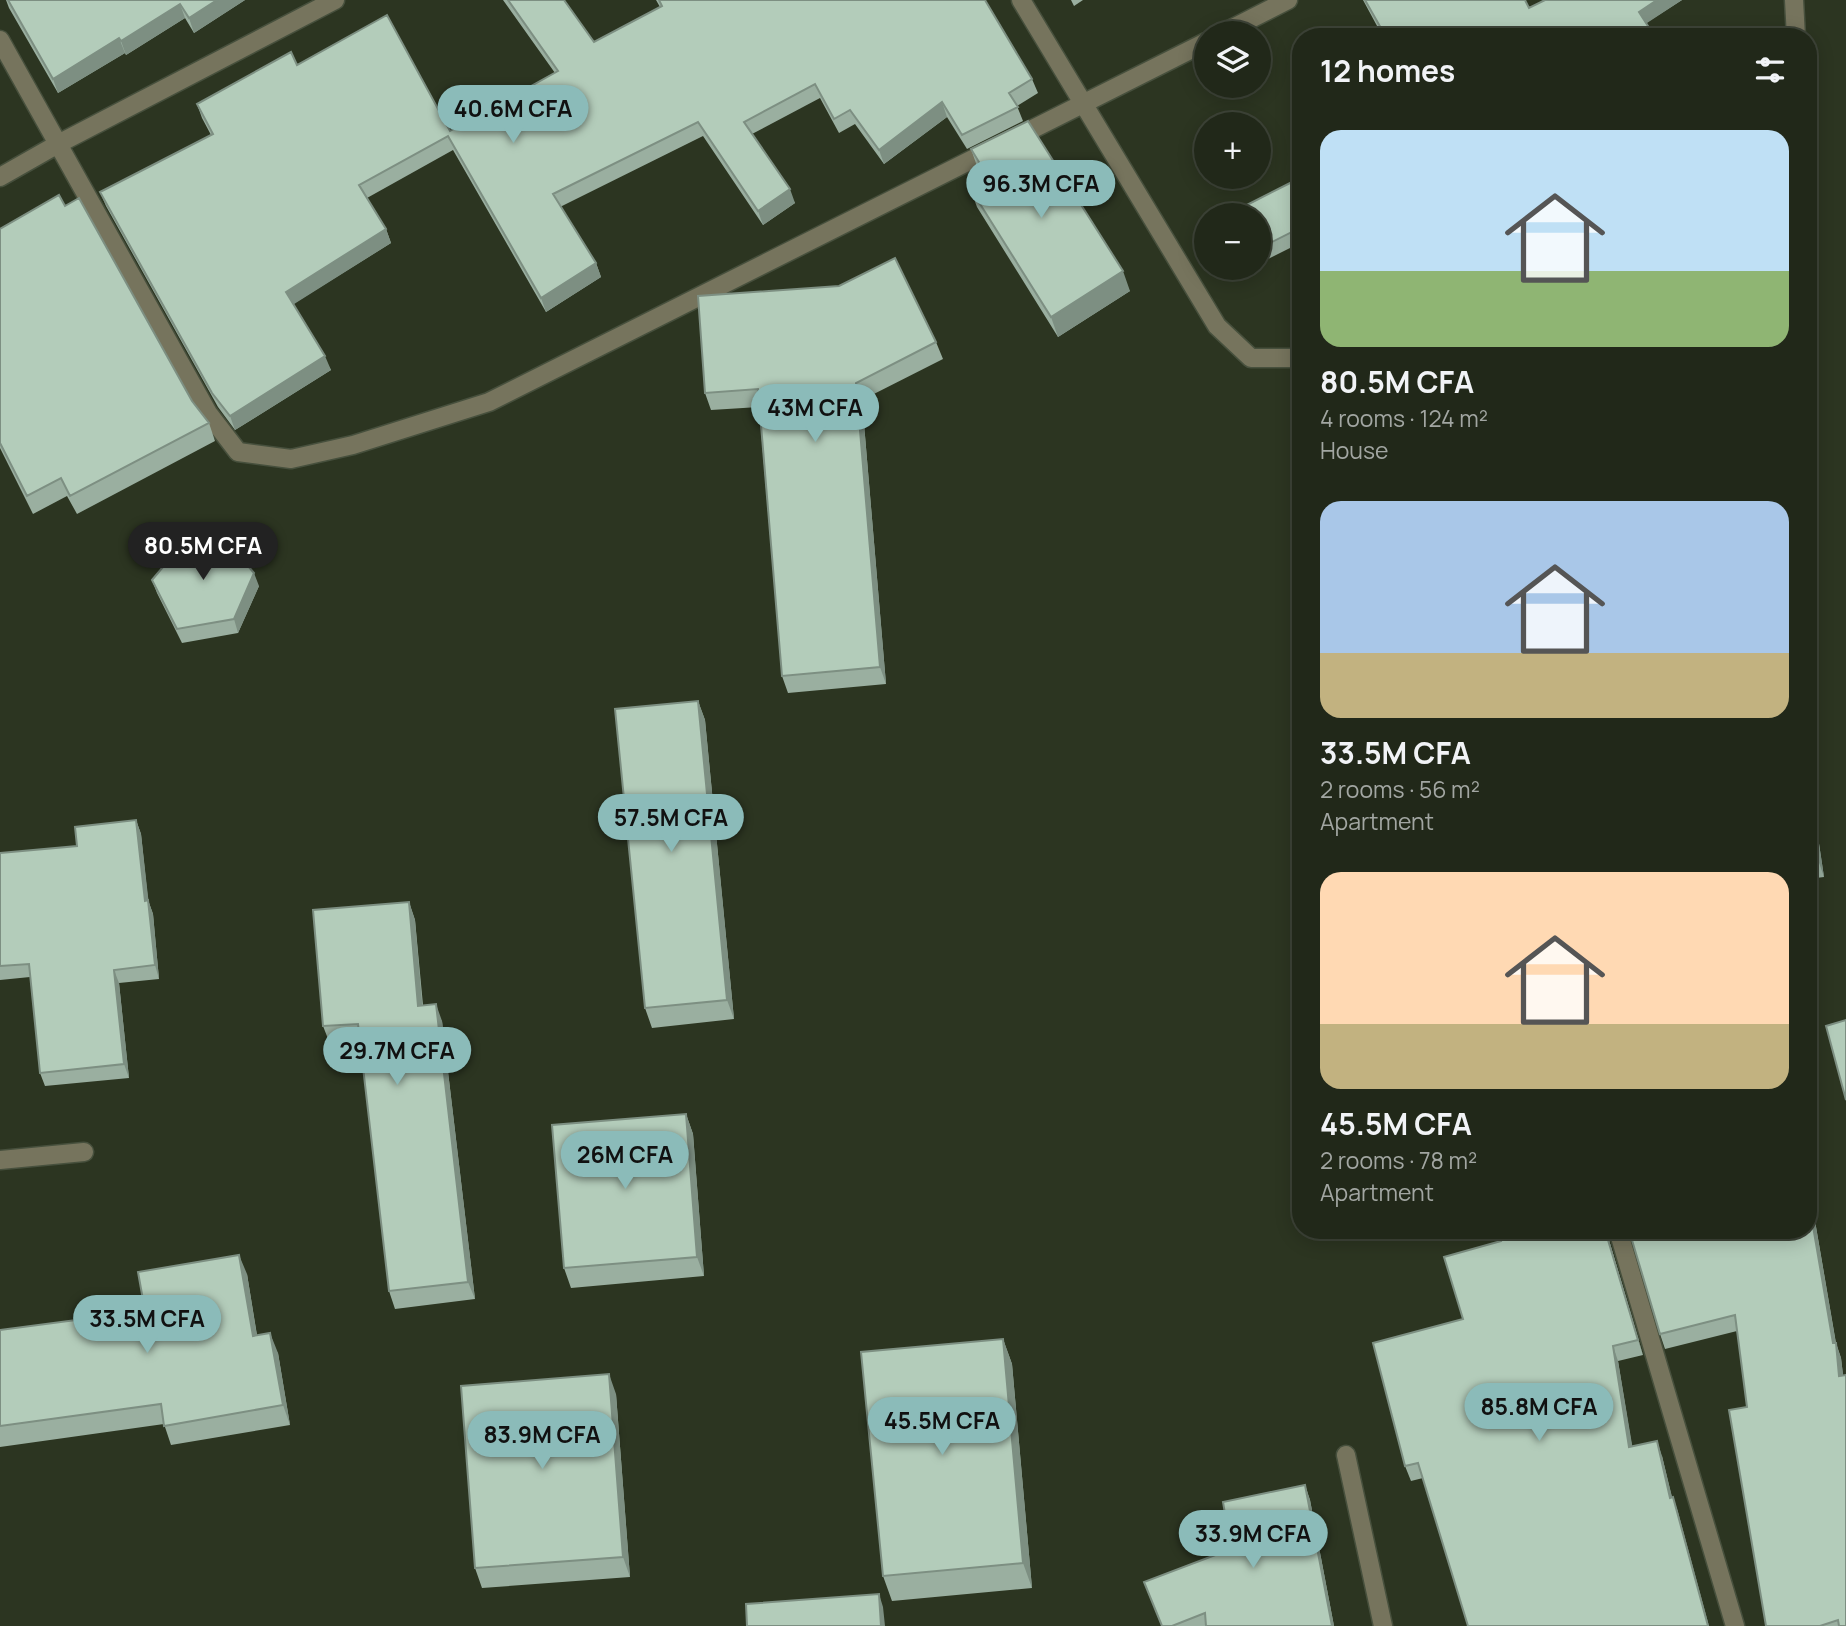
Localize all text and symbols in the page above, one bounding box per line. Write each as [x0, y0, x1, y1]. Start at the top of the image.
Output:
map controls [1194, 21, 1271, 280]
button: layers [1194, 21, 1271, 98]
text: 12 homes [1320, 50, 1455, 91]
icon: filters [1751, 51, 1789, 89]
pin: 40.6M CFA [433, 86, 593, 145]
text: 40.6M CFA [454, 92, 572, 124]
button: + [1194, 112, 1271, 189]
pin: 96.3M CFA [961, 160, 1121, 220]
text: 96.3M CFA [982, 167, 1100, 199]
icon: home [1492, 175, 1618, 301]
button: − [1194, 203, 1271, 280]
text: 80.5M CFA [1320, 361, 1474, 402]
pin: 43M CFA [750, 384, 880, 444]
text: 43M CFA [767, 391, 863, 423]
text: 4 rooms · 124 m² [1320, 402, 1488, 434]
text: House [1320, 434, 1389, 466]
pin: 80.5M CFA [123, 522, 283, 582]
text: 80.5M CFA [144, 529, 262, 561]
icon: home [1492, 546, 1618, 672]
text: 33.5M CFA [1320, 732, 1471, 773]
text: 2 rooms · 56 m² [1320, 773, 1480, 805]
pin: 57.5M CFA [591, 794, 751, 854]
text: 57.5M CFA [614, 801, 728, 833]
text: Apartment [1320, 805, 1434, 837]
icon: home [1492, 917, 1618, 1043]
pin: 29.7M CFA [317, 1028, 477, 1087]
text: 29.7M CFA [339, 1034, 455, 1066]
text: 45.5M CFA [1320, 1103, 1472, 1144]
pin: 26M CFA [560, 1132, 690, 1191]
text: 26M CFA [577, 1138, 673, 1170]
text: 2 rooms · 78 m² [1320, 1144, 1477, 1176]
text: Apartment [1320, 1176, 1434, 1208]
pin: 33.5M CFA [67, 1296, 227, 1355]
text: 33.5M CFA [89, 1302, 205, 1334]
pin: 85.8M CFA [1459, 1384, 1619, 1443]
text: 85.8M CFA [1480, 1390, 1598, 1422]
pin: 45.5M CFA [862, 1398, 1022, 1457]
text: 45.5M CFA [884, 1404, 1000, 1436]
pin: 83.9M CFA [462, 1412, 622, 1471]
text: 83.9M CFA [483, 1418, 601, 1450]
pin: 33.9M CFA [1173, 1510, 1333, 1570]
text: 33.9M CFA [1195, 1517, 1311, 1549]

